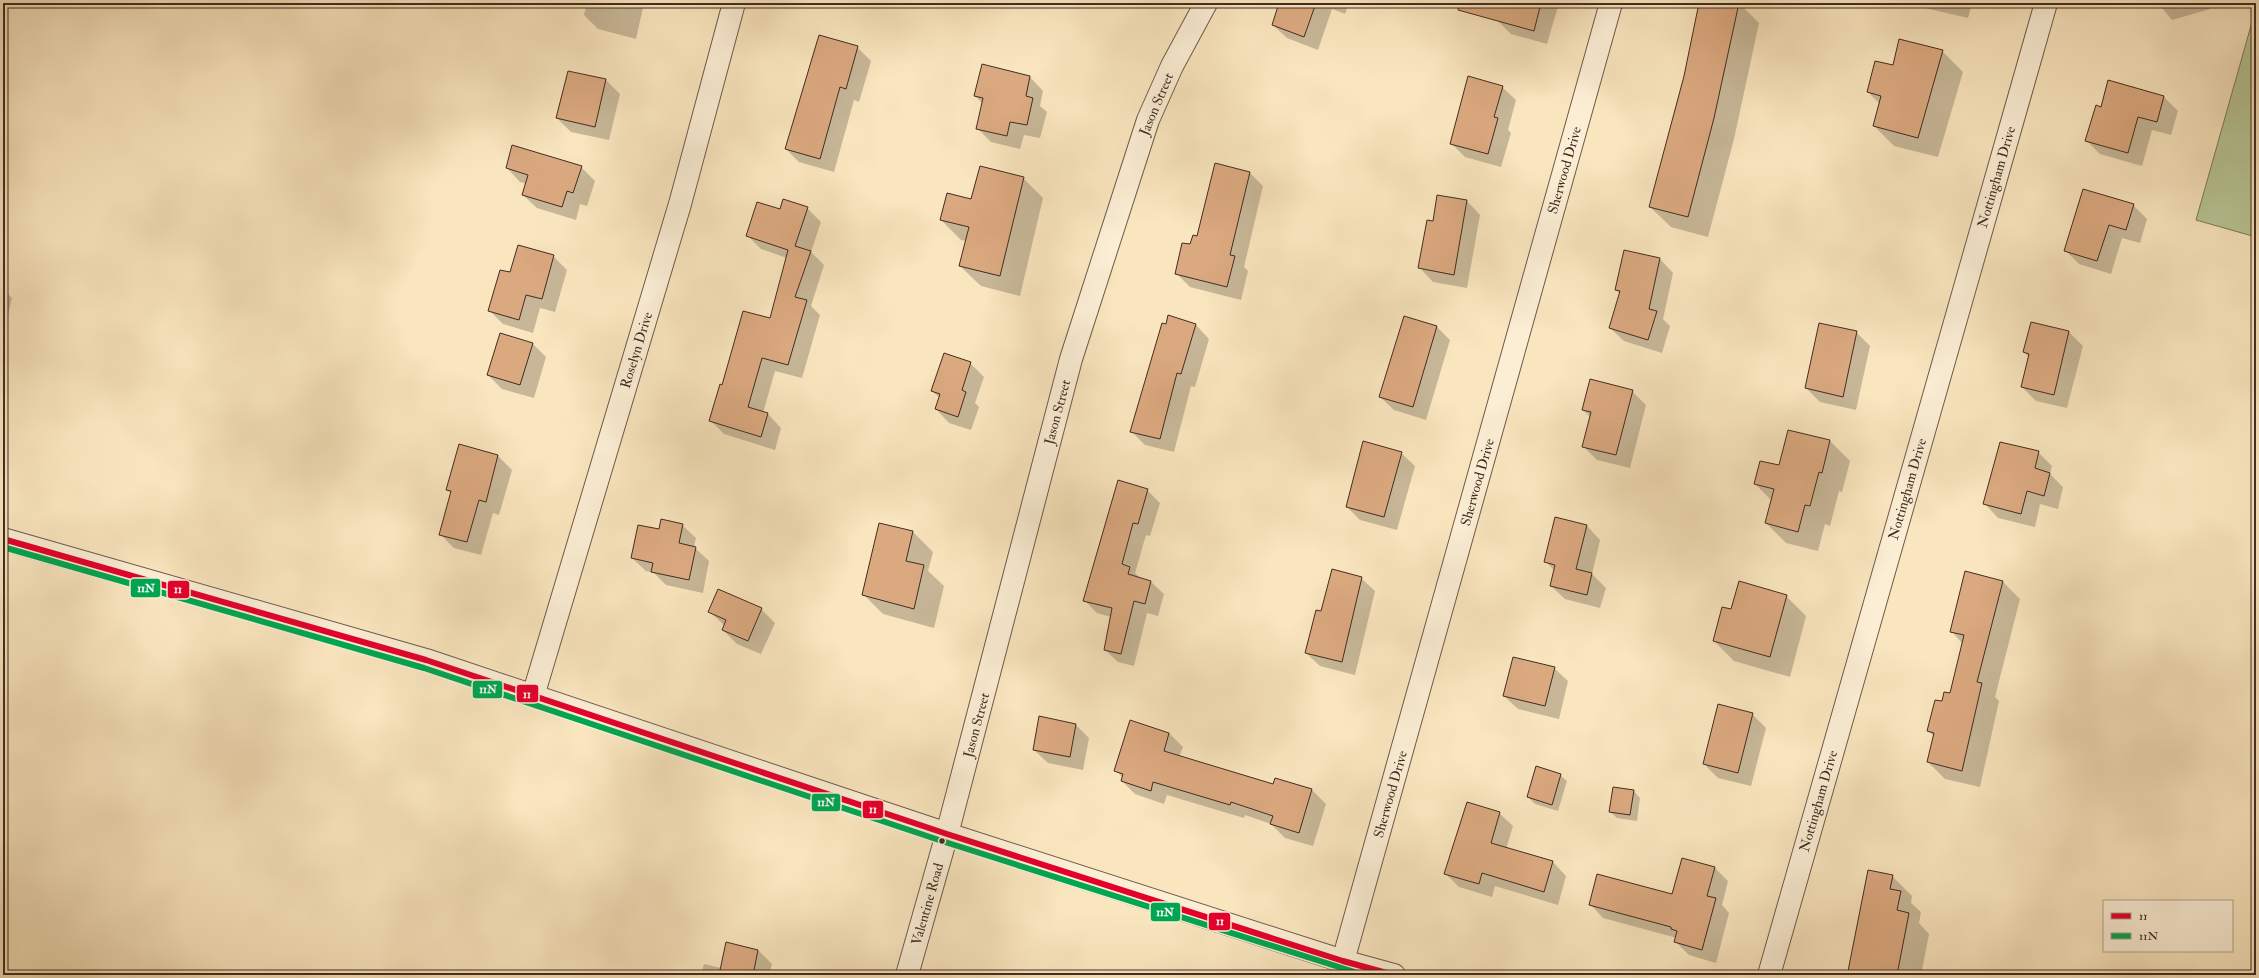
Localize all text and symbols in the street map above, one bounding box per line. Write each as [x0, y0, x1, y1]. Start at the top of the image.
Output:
street label: Jason Street [1135, 70, 1177, 139]
street label: Sherwood Drive [1544, 124, 1585, 216]
street label: Nottingham Drive [1974, 124, 2019, 230]
street label: Roselyn Drive [617, 310, 657, 391]
street label: Jason Street [1040, 377, 1074, 447]
street label: Sherwood Drive [1457, 436, 1498, 528]
street label: Nottingham Drive [1885, 436, 1930, 542]
line badge: 11N [130, 578, 161, 598]
line badge: 11 [167, 580, 190, 599]
text: 11N [137, 582, 156, 595]
text: 11 [174, 583, 182, 596]
line badge: 11N [472, 680, 503, 699]
text: 11N [479, 683, 498, 696]
line badge: 11 [516, 684, 539, 703]
text: 11 [523, 688, 531, 701]
street label: Jason Street [959, 690, 993, 760]
street label: Sherwood Drive [1370, 748, 1411, 840]
street label: Nottingham Drive [1796, 748, 1841, 854]
line badge: 11N [811, 793, 841, 812]
text: 11N [817, 796, 836, 809]
line badge: 11 [862, 800, 884, 819]
text: 11 [869, 803, 877, 816]
unlabelled marker [937, 836, 947, 846]
street label: Valentine Road [908, 861, 947, 947]
legend [2103, 900, 2233, 952]
line badge: 11N [1150, 902, 1181, 922]
text: 11N [1156, 906, 1175, 919]
text: 11 [2139, 909, 2148, 924]
line badge: 11 [1208, 912, 1231, 931]
text: 11 [1216, 915, 1224, 928]
text: 11N [2139, 929, 2159, 944]

